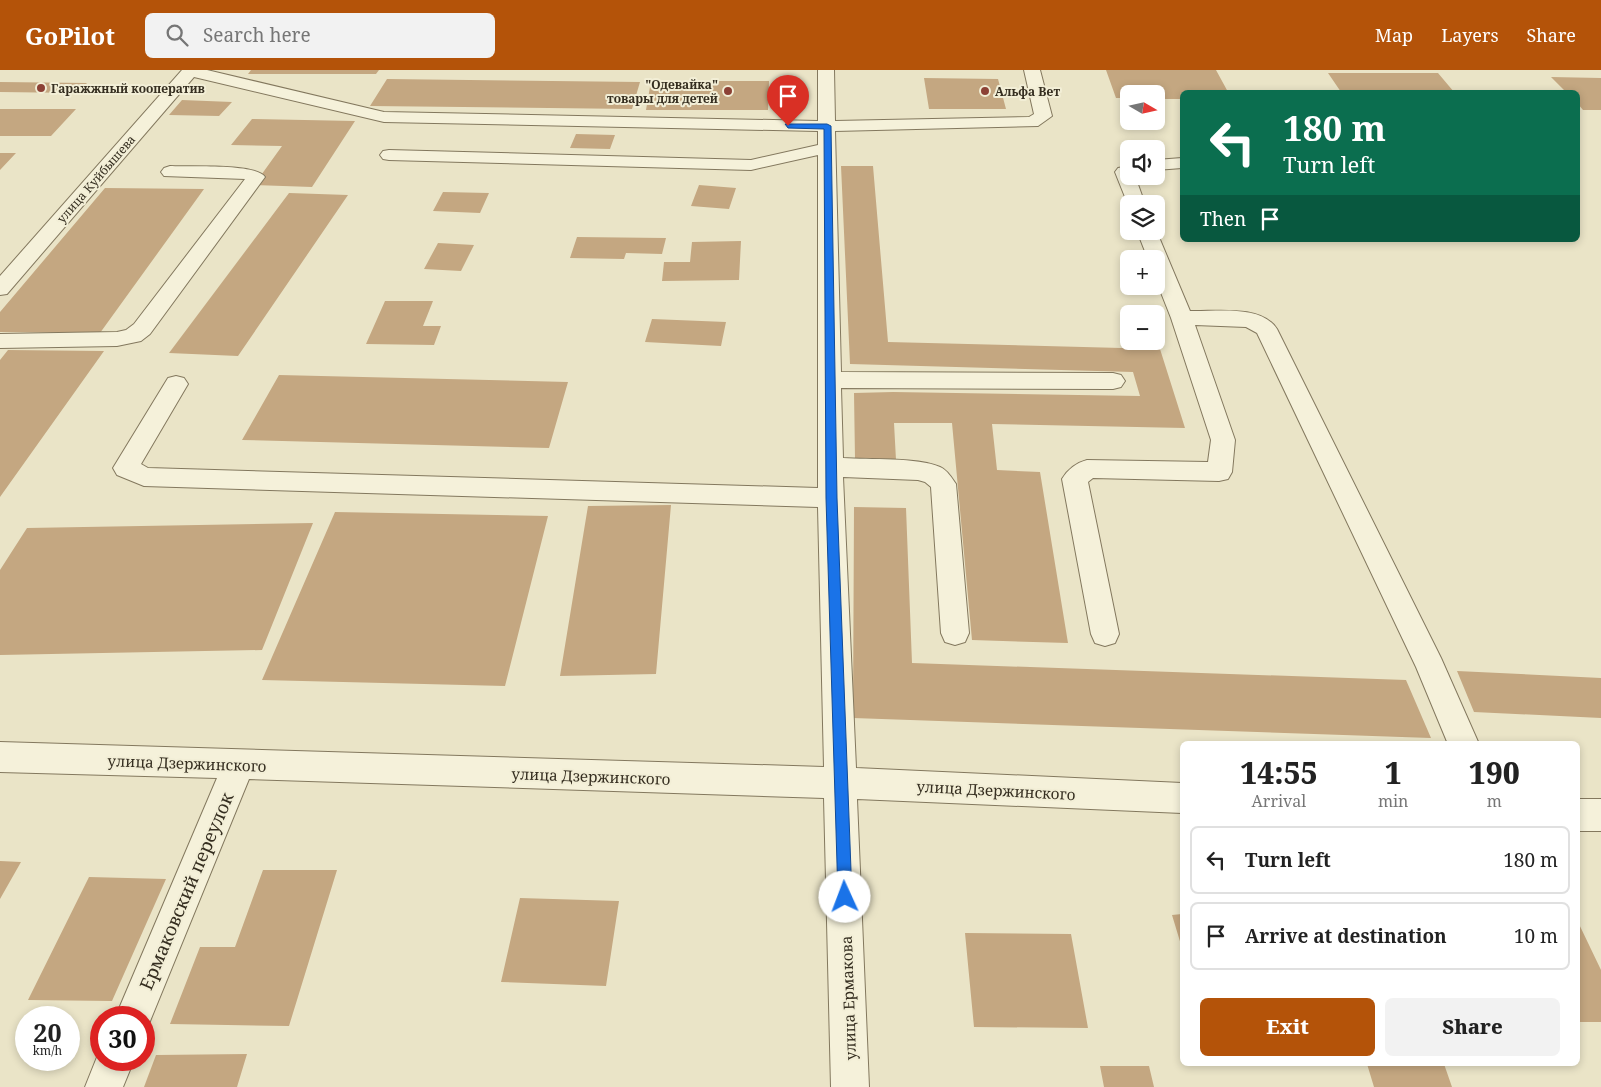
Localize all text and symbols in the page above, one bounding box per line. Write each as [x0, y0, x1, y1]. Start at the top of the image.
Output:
search box [145, 13, 495, 58]
text: GoPilot [25, 19, 115, 52]
icon: search [163, 21, 191, 49]
text: Search here [203, 22, 311, 48]
text: Map [1375, 23, 1413, 47]
text: Layers [1441, 23, 1499, 47]
text: Share [1527, 23, 1576, 47]
pin [767, 75, 809, 126]
place label: "Одевайка" товары для детей [607, 76, 718, 107]
place label: Гаражжный кооператив [51, 80, 205, 97]
marker: Гаражжный кооператив [35, 82, 47, 94]
icon: arrive [774, 82, 802, 110]
place label: Альфа Вет [995, 83, 1060, 100]
marker: "Одевайка" товары для детей [722, 85, 734, 97]
marker: Альфа Вет [979, 85, 991, 97]
north arrow [1120, 85, 1165, 130]
map controls [1120, 85, 1165, 350]
text: 180 m [1283, 104, 1386, 151]
icon: left [1200, 110, 1265, 175]
street label: улица Куйбышева [53, 131, 139, 227]
button: sound [1120, 140, 1165, 185]
text: Turn left [1283, 149, 1375, 179]
button: layers [1120, 195, 1165, 240]
icon: arrive [1256, 205, 1284, 233]
text: Then [1200, 206, 1246, 232]
button: + [1120, 250, 1165, 295]
button: − [1120, 305, 1165, 350]
street label: улица Дзержинского [107, 750, 267, 776]
text: 14:55 [1240, 752, 1318, 793]
text: 1 [1385, 752, 1402, 793]
text: 190 [1469, 752, 1520, 793]
street label: улица Дзержинского [511, 763, 671, 789]
street label: улица Дзержинского [916, 776, 1076, 804]
street label: Ермаковский переулок [133, 788, 239, 993]
text: Arrival [1252, 790, 1306, 812]
text: min [1378, 790, 1408, 812]
text: m [1487, 790, 1502, 812]
icon: left [1202, 846, 1230, 874]
text: Turn left [1245, 847, 1331, 873]
text: 180 m [1503, 847, 1558, 873]
position arrow [818, 870, 870, 922]
icon: arrive [1202, 922, 1230, 950]
text: Arrive at destination [1245, 923, 1447, 949]
text: 10 m [1514, 923, 1558, 949]
street label: улица Ермакова [836, 935, 860, 1061]
button: Exit [1200, 998, 1375, 1056]
button: Share [1385, 998, 1560, 1056]
speed limit sign: 30 [90, 1006, 155, 1071]
text: 20 [33, 1015, 62, 1049]
text: km/h [33, 1042, 62, 1059]

